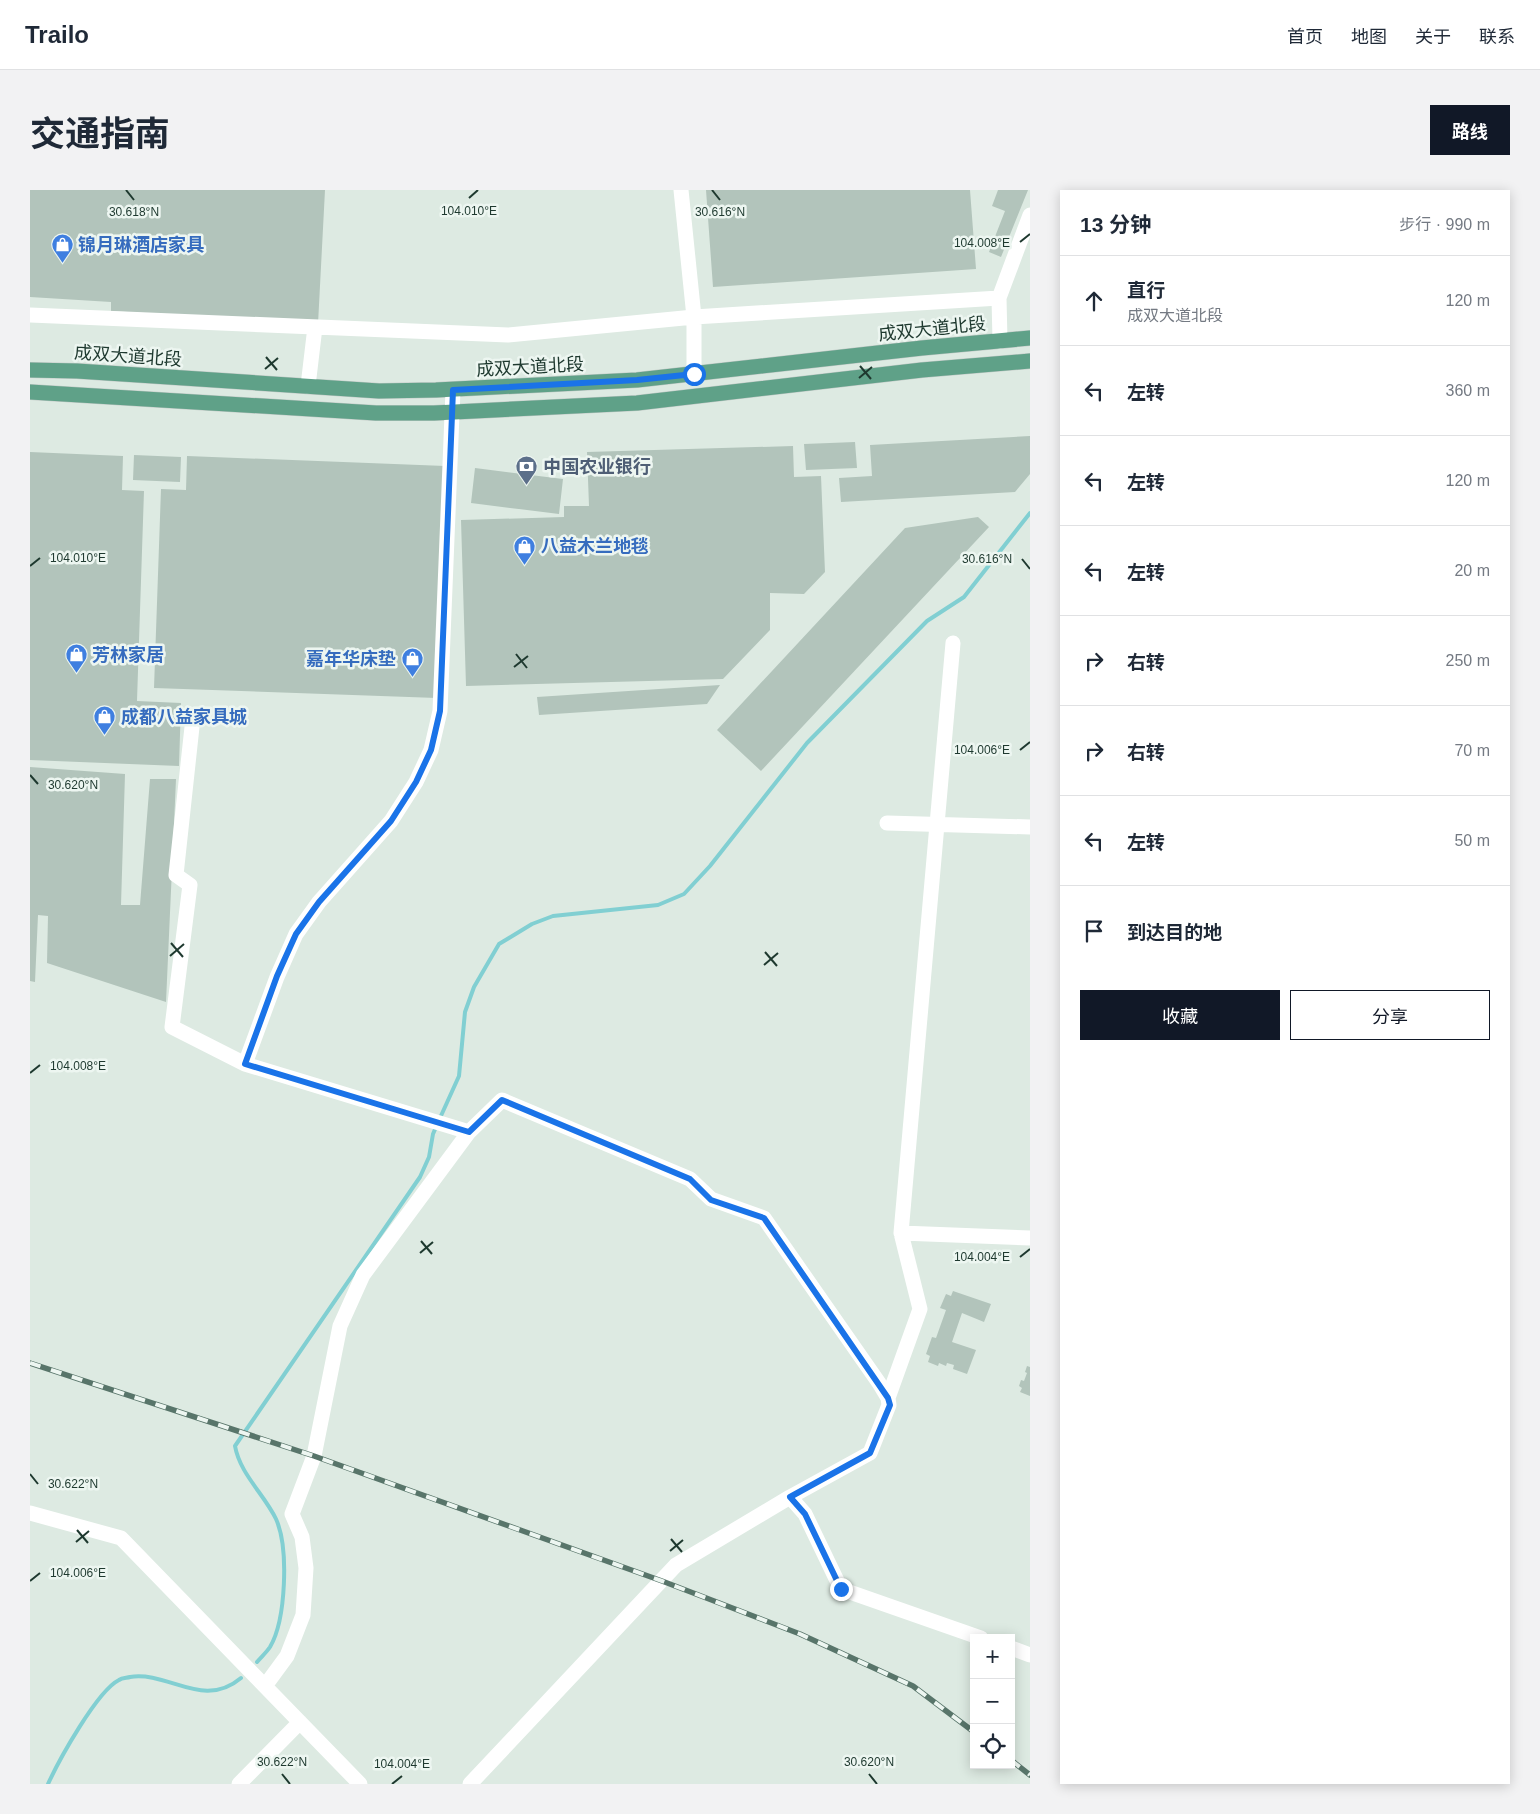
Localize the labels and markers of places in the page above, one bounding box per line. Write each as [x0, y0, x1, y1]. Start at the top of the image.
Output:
shop icon: 锦月琳酒店家具 [50, 233, 74, 264]
place label: 锦月琳酒店家具 [78, 235, 204, 255]
bank icon: 中国农业银行 [515, 455, 539, 486]
place label: 中国农业银行 [543, 456, 651, 477]
shop icon: 八益木兰地毯 [513, 534, 537, 565]
place label: 八益木兰地毯 [541, 536, 649, 556]
shop icon: 芳林家居 [64, 643, 88, 674]
place label: 芳林家居 [92, 645, 164, 665]
shop icon: 嘉年华床垫 [400, 647, 424, 678]
place label: 嘉年华床垫 [306, 649, 396, 669]
shop icon: 成都八益家具城 [93, 705, 117, 736]
place label: 成都八益家具城 [121, 707, 247, 727]

